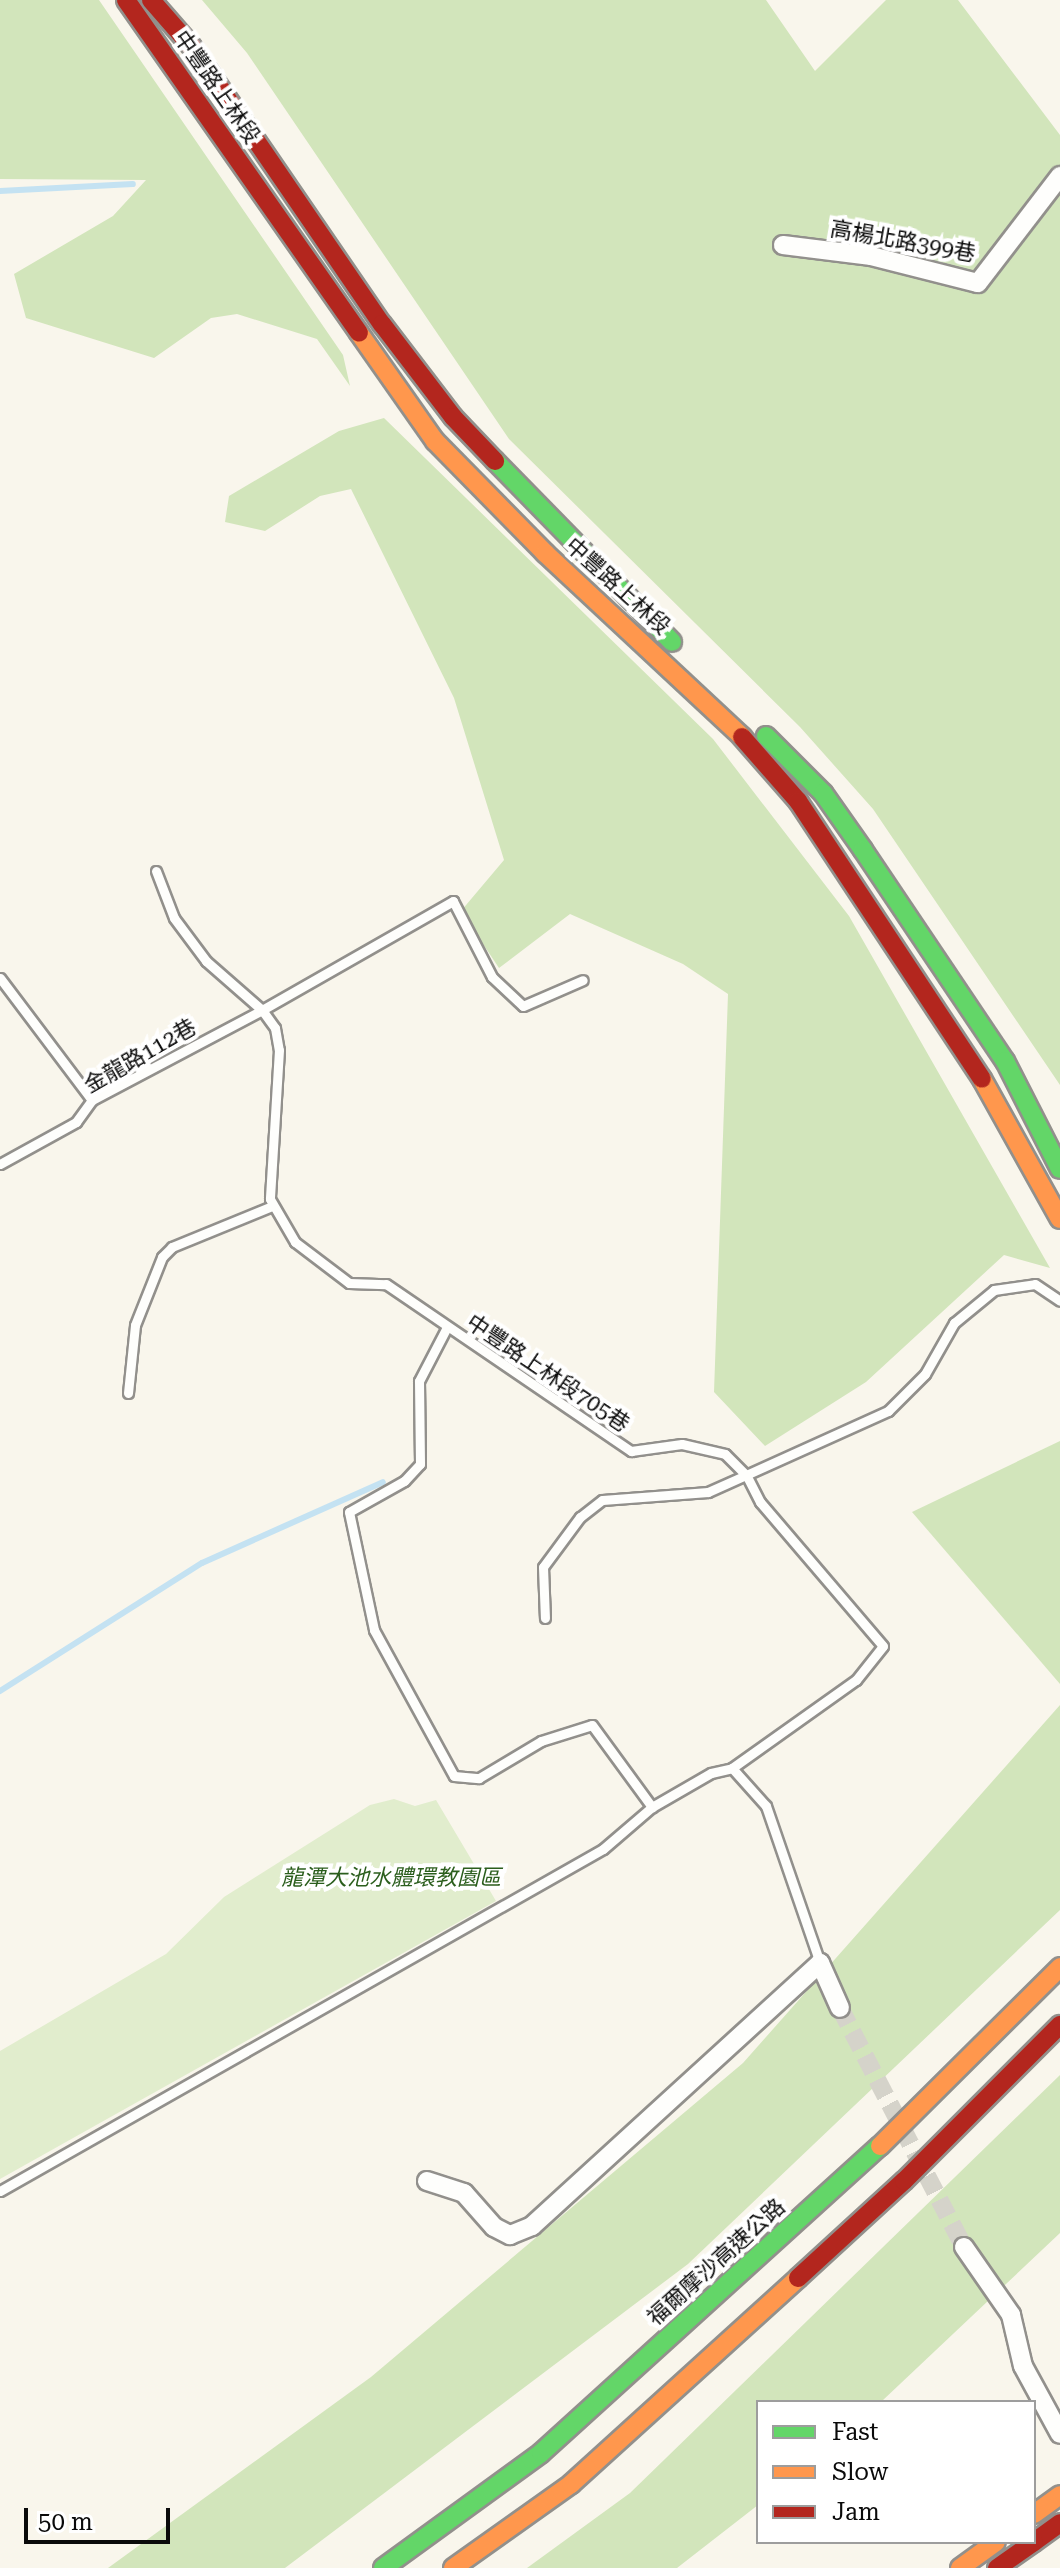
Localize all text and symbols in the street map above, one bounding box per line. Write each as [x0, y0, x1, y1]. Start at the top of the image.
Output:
street label: 中豐路上林段 [168, 25, 266, 149]
street label: 高楊北路399巷 [828, 215, 978, 267]
street label: 中豐路上林段 [560, 532, 676, 640]
street label: 金龍路112巷 [79, 1013, 201, 1099]
street label: 中豐路上林段705巷 [461, 1309, 635, 1437]
park label: 龍潭大池水體環教園區 [281, 1865, 501, 1891]
street label: 福爾摩沙高速公路 [642, 2193, 790, 2331]
legend [756, 2400, 1036, 2544]
text: Fast [832, 2418, 879, 2446]
text: Slow [832, 2458, 888, 2486]
scale bar [28, 2492, 174, 2542]
text: Jam [832, 2498, 880, 2526]
text: 50 m [38, 2508, 93, 2536]

